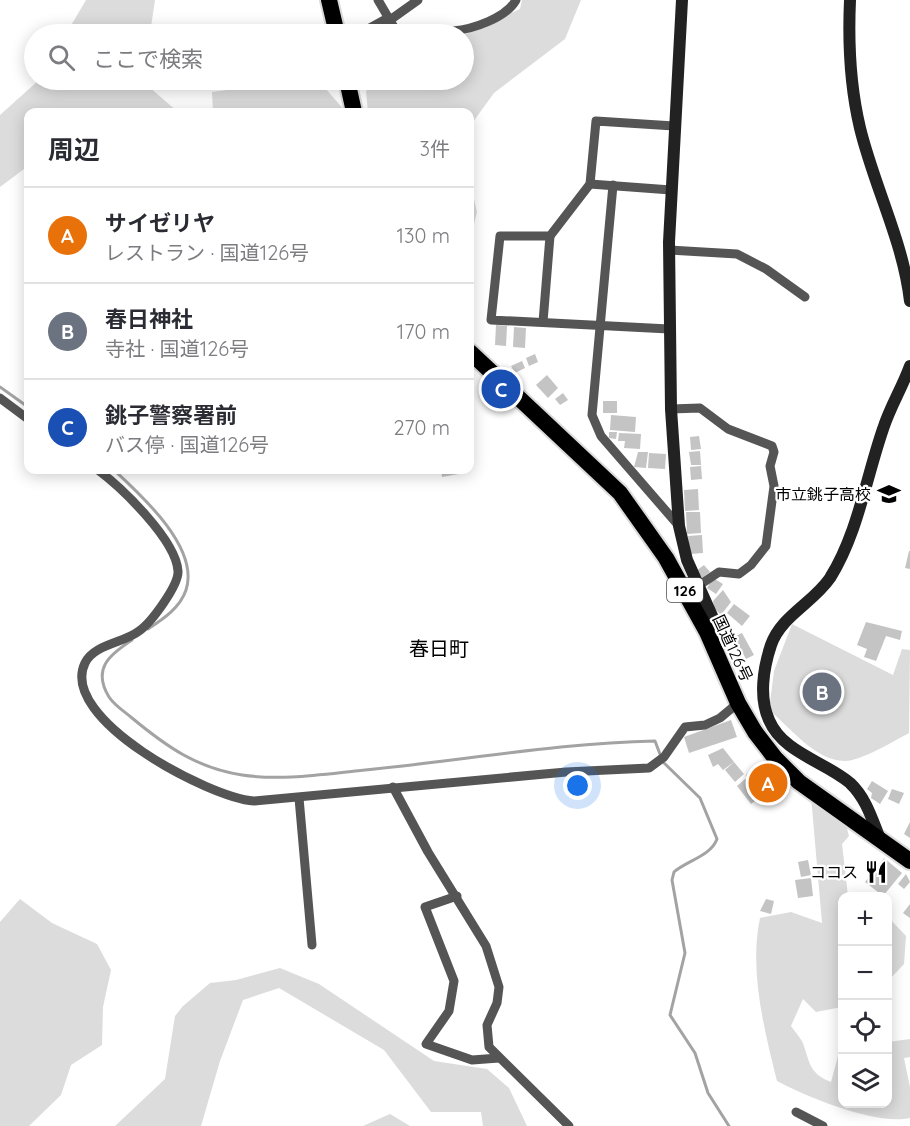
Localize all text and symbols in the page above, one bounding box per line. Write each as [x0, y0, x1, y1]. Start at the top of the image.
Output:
search box [24, 24, 474, 90]
icon: search [45, 41, 78, 74]
text: ここで検索 [93, 45, 203, 73]
text: 周辺 [48, 133, 100, 166]
text: 3件 [420, 136, 450, 161]
text: サイゼリヤ [105, 209, 215, 237]
text: A [61, 223, 74, 248]
text: 130 m [397, 223, 450, 248]
text: レストラン · 国道126号 [105, 240, 309, 265]
text: 春日神社 [105, 305, 193, 333]
text: B [61, 319, 74, 344]
text: 170 m [397, 319, 450, 344]
text: 寺社 · 国道126号 [105, 336, 249, 361]
pin: C [482, 366, 520, 412]
text: 銚子警察署前 [105, 401, 237, 429]
text: C [61, 415, 74, 440]
text: 270 m [393, 415, 450, 440]
text: バス停 · 国道126号 [105, 432, 269, 457]
school or university icon: 市立銚子高校 [876, 481, 902, 507]
place label: 市立銚子高校 [775, 484, 871, 504]
road number: 126 [667, 578, 703, 602]
street label: 国道126号 [709, 611, 757, 685]
district label: 春日町 [409, 636, 469, 661]
pin: B [802, 670, 842, 714]
pin: A [748, 760, 788, 806]
your location [563, 771, 592, 800]
restaurant icon: ココス [863, 859, 889, 885]
place label: ココス [810, 862, 858, 882]
map controls [838, 892, 892, 1108]
button: + [838, 892, 892, 946]
button: − [838, 946, 892, 1000]
button: locate [838, 1000, 892, 1054]
button: layers [838, 1054, 892, 1108]

